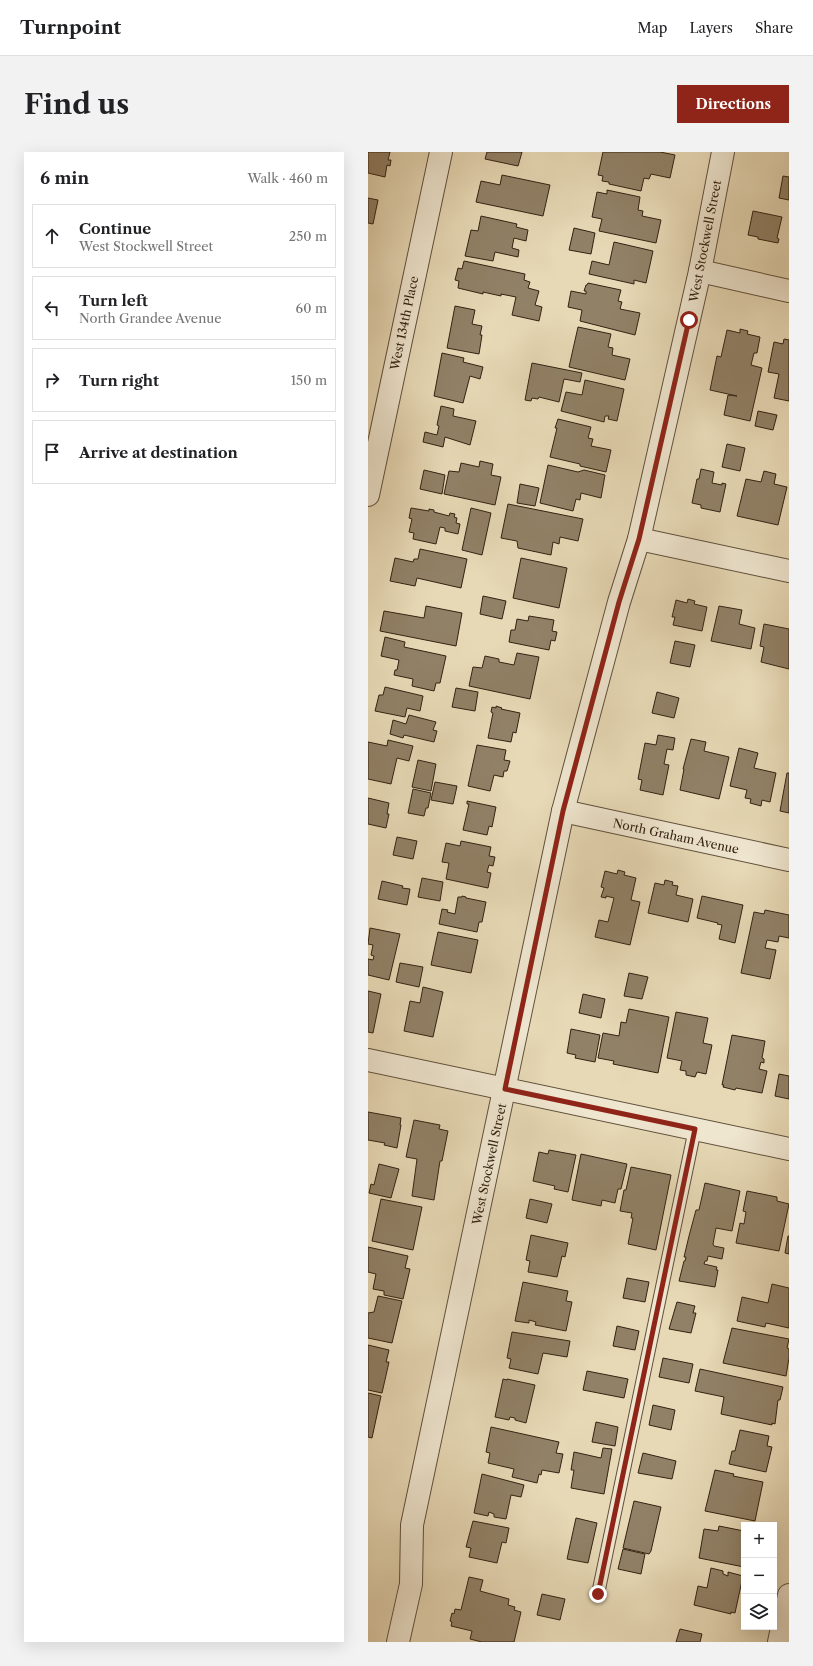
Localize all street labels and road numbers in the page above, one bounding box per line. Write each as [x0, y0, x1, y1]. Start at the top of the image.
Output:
street label: West Stockwell Street [686, 178, 724, 304]
street label: West 134th Place [386, 274, 421, 372]
street label: North Graham Avenue [612, 815, 741, 857]
street label: West Stockwell Street [469, 1101, 509, 1227]

